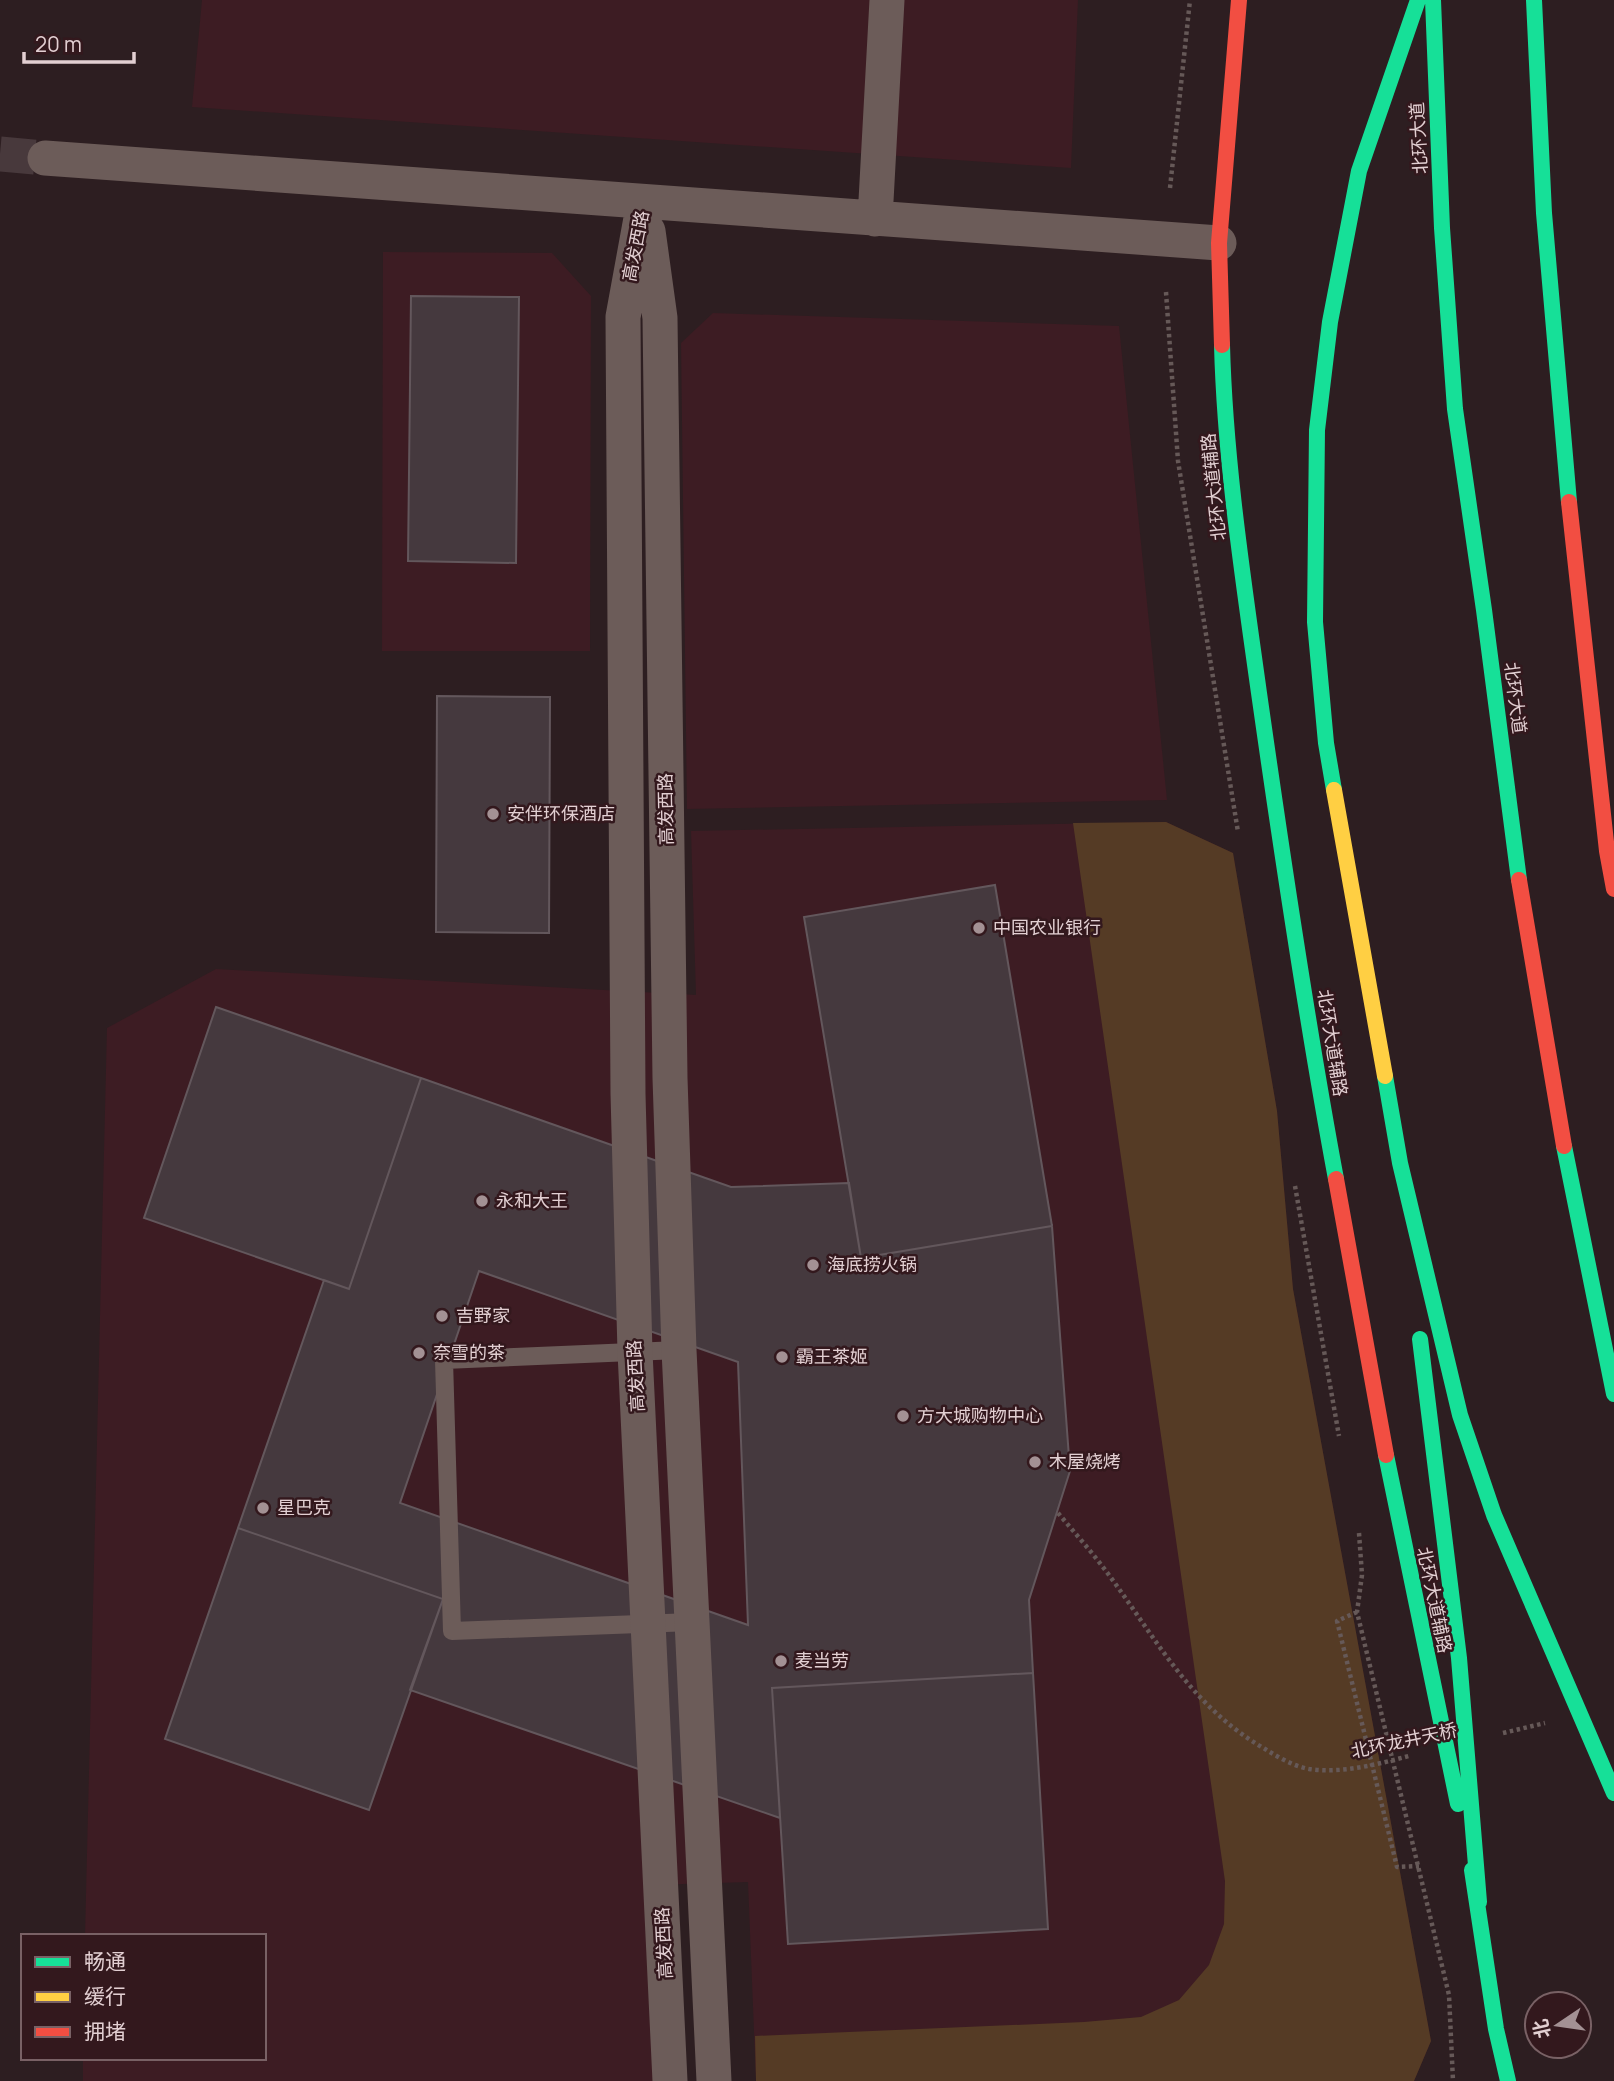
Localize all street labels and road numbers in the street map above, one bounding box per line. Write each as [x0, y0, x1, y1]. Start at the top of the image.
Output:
street label: 北环大道 [1404, 101, 1432, 175]
street label: 高发西路 [616, 208, 654, 283]
street label: 北环大道辅路 [1195, 432, 1231, 542]
street label: 北环大道 [1500, 661, 1532, 735]
street label: 高发西路 [652, 773, 678, 845]
street label: 北环大道辅路 [1313, 988, 1353, 1098]
street label: 高发西路 [621, 1339, 649, 1413]
street label: 北环大道辅路 [1412, 1544, 1458, 1655]
street label: 北环龙井天桥 [1348, 1717, 1459, 1763]
street label: 高发西路 [649, 1906, 677, 1980]

